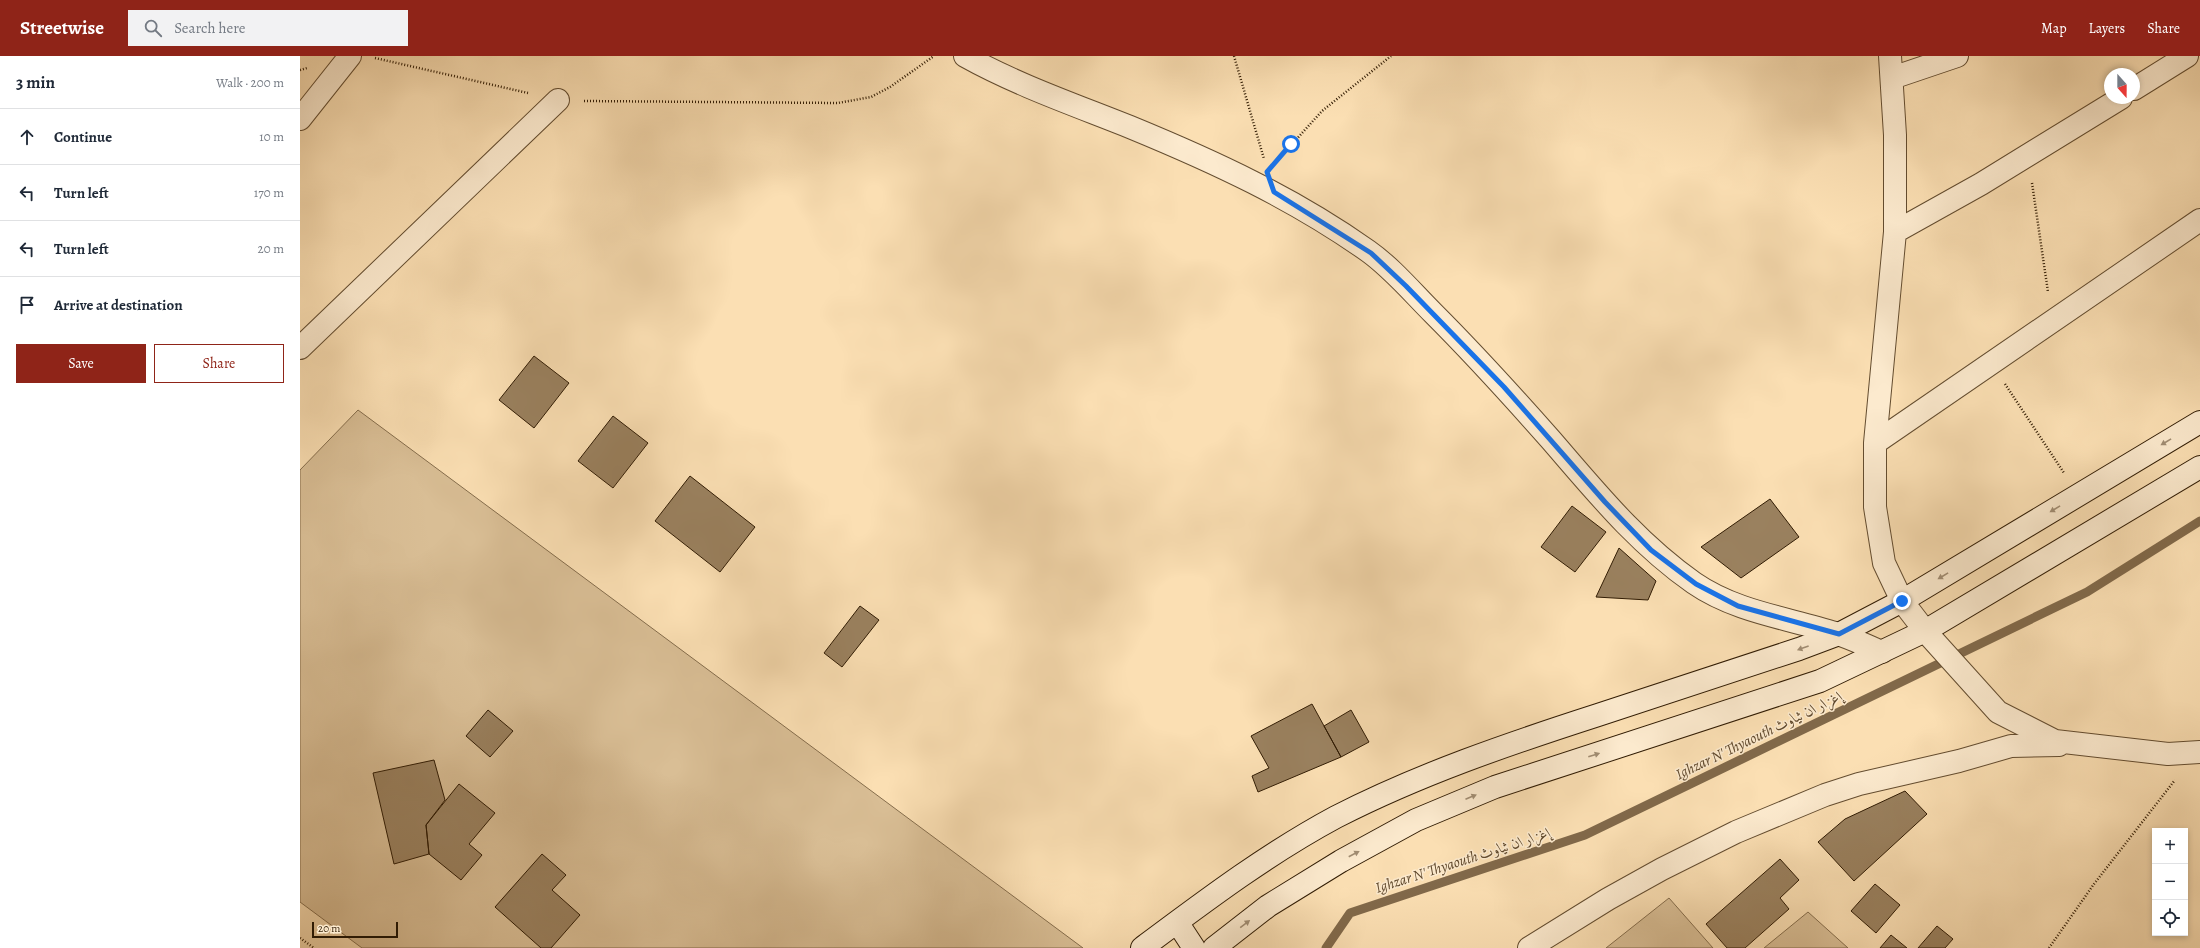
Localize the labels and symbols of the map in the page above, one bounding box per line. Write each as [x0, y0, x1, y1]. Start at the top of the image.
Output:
north arrow [2104, 68, 2140, 104]
route start [1282, 135, 1300, 153]
one-way arrow [2161, 439, 2172, 446]
one-way arrow [2050, 505, 2060, 513]
one-way arrow [1937, 572, 1949, 579]
route end [1893, 592, 1911, 610]
one-way arrow [1797, 645, 1809, 651]
water label: Ighzar N' Thyaouth إغزار ان ثياوث [1672, 685, 1848, 785]
one-way arrow [1588, 752, 1600, 758]
one-way arrow [1465, 794, 1477, 800]
water label: Ighzar N' Thyaouth إغزار ان ثياوث [1373, 822, 1555, 899]
one-way arrow [1348, 850, 1360, 857]
scale bar [312, 920, 398, 939]
one-way arrow [1239, 920, 1250, 929]

